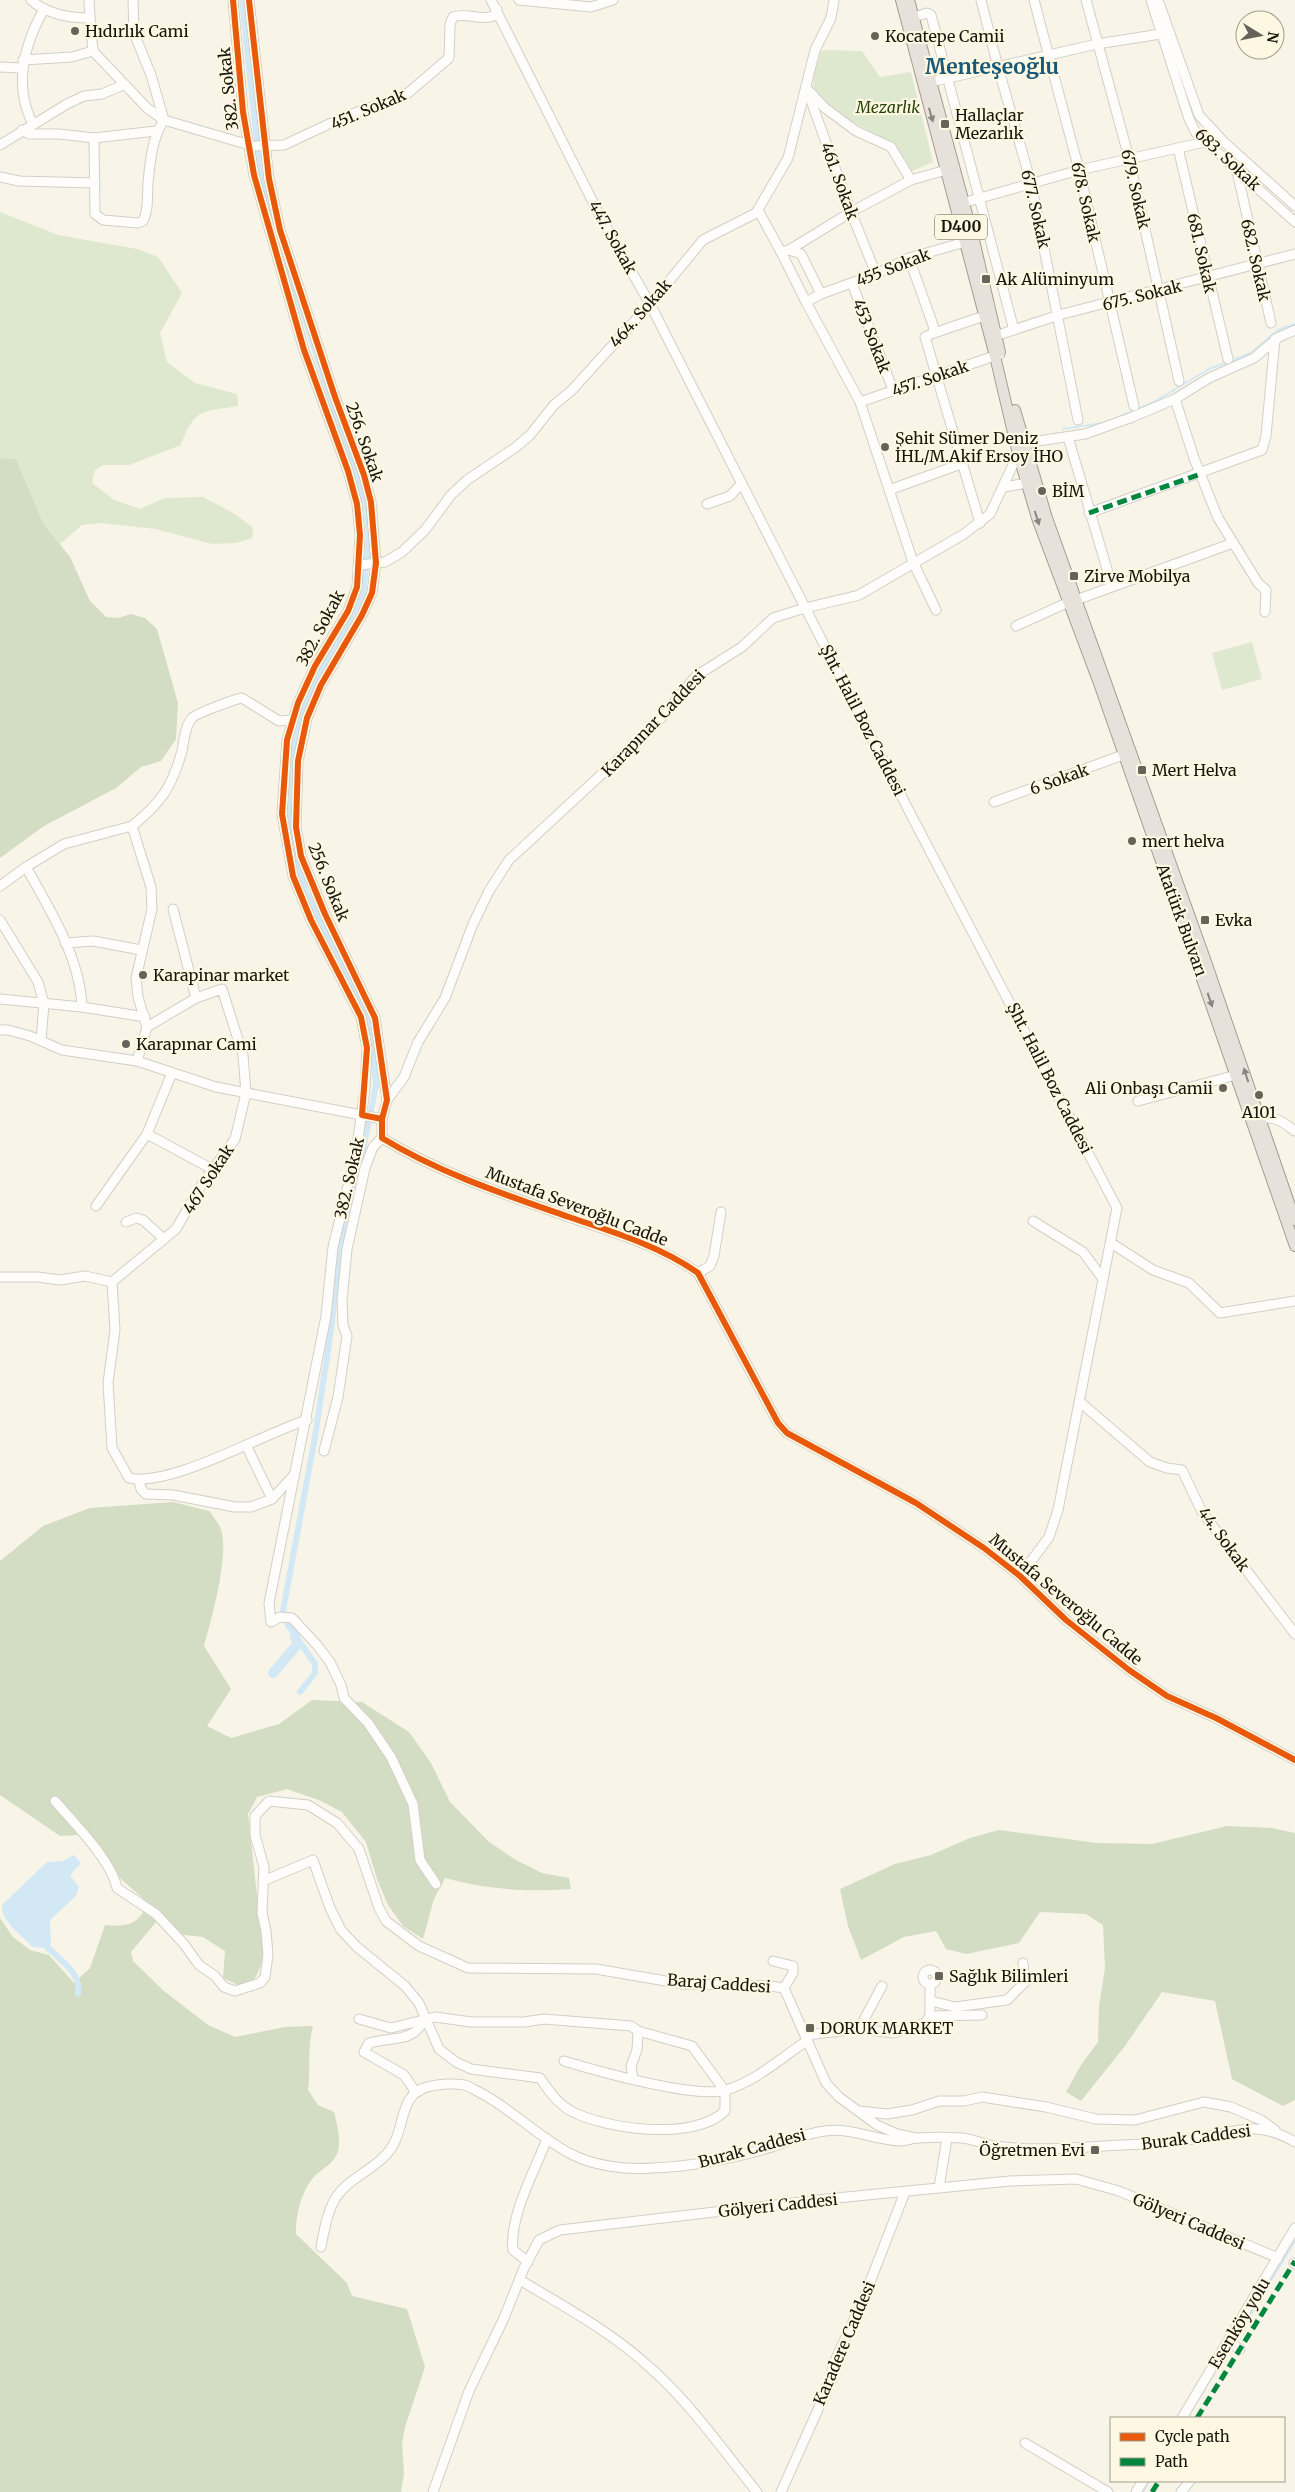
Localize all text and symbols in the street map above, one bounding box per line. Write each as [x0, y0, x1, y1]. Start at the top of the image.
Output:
north arrow [1235, 10, 1285, 60]
place label: Hıdırlık Cami [85, 21, 189, 41]
marker: Hıdırlık Cami [69, 25, 81, 37]
place label: Kocatepe Camii [885, 26, 1004, 46]
marker: Kocatepe Camii [869, 30, 881, 42]
text: N [1263, 30, 1283, 44]
street label: 382. Sokak [214, 46, 242, 131]
district label: Menteşeoğlu [925, 53, 1059, 80]
street label: 451. Sokak [327, 84, 409, 134]
park label: Mezarlık [855, 97, 920, 117]
place label: Hallaçlar Mezarlık [955, 105, 1025, 143]
one-way arrow [927, 107, 935, 122]
marker: Hallaçlar Mezarlık [939, 118, 951, 130]
street label: 683. Sokak [1191, 123, 1266, 195]
street label: 461. Sokak [817, 140, 864, 223]
street label: 679. Sokak [1117, 147, 1155, 232]
street label: 678. Sokak [1067, 160, 1105, 245]
street label: 677. Sokak [1017, 168, 1055, 251]
street label: 447. Sokak [585, 197, 642, 278]
street label: 681. Sokak [1183, 211, 1221, 296]
road number: D400 [935, 214, 987, 240]
street label: 682. Sokak [1237, 217, 1275, 304]
street label: 455 Sokak [853, 243, 934, 290]
place label: Ak Alüminyum [995, 269, 1114, 289]
marker: Ak Alüminyum [980, 273, 992, 285]
street label: 464. Sokak [605, 274, 676, 351]
street label: 675. Sokak [1100, 275, 1185, 315]
street label: 453 Sokak [849, 296, 896, 377]
street label: 457. Sokak [889, 355, 972, 400]
street label: 256. Sokak [342, 400, 388, 485]
place label: Şehit Sümer Deniz İHL/M.Akif Ersoy İHO [895, 428, 1063, 466]
marker: Şehit Sümer Deniz İHL/M.Akif Ersoy İHO [879, 441, 891, 453]
place label: BİM [1052, 481, 1084, 501]
marker: BİM [1036, 485, 1048, 497]
one-way arrow [1033, 511, 1041, 526]
place label: Zirve Mobilya [1084, 566, 1191, 586]
marker: Zirve Mobilya [1068, 570, 1080, 582]
street label: 382. Sokak [292, 586, 349, 669]
street label: Şht. Halil Boz Caddesi [816, 641, 910, 799]
street label: Karapınar Caddesi [597, 665, 709, 781]
street label: 6 Sokak [1027, 759, 1092, 799]
place label: Mert Helva [1152, 760, 1237, 780]
marker: Mert Helva [1136, 764, 1148, 776]
place label: mert helva [1142, 831, 1225, 851]
marker: mert helva [1126, 835, 1138, 847]
street label: 256. Sokak [304, 840, 354, 925]
street label: Atatürk Bulvarı [1152, 860, 1212, 979]
place label: Evka [1215, 910, 1253, 930]
marker: Evka [1199, 914, 1211, 926]
place label: Karapinar market [153, 965, 290, 985]
marker: Karapinar market [137, 969, 149, 981]
one-way arrow [1206, 993, 1214, 1008]
street label: Şht. Halil Boz Caddesi [1003, 999, 1097, 1157]
place label: Karapınar Cami [136, 1034, 257, 1054]
marker: Karapınar Cami [120, 1038, 132, 1050]
one-way arrow [1242, 1067, 1249, 1082]
place label: Ali Onbaşı Camii [1084, 1078, 1213, 1098]
marker: Ali Onbaşı Camii [1217, 1082, 1229, 1094]
marker: A101 [1253, 1089, 1265, 1101]
place label: A101 [1241, 1102, 1276, 1122]
street label: 382. Sokak [330, 1134, 368, 1221]
street label: 467 Sokak [178, 1140, 238, 1217]
street label: Mustafa Severoğlu Cadde [483, 1162, 671, 1250]
street label: 44. Sokak [1194, 1503, 1255, 1576]
street label: Mustafa Severoğlu Cadde [985, 1529, 1147, 1669]
place label: Sağlık Bilimleri [949, 1966, 1068, 1986]
street label: Baraj Caddesi [666, 1969, 772, 1997]
marker: Sağlık Bilimleri [933, 1970, 945, 1982]
place label: DORUK MARKET [820, 2018, 953, 2038]
marker: DORUK MARKET [804, 2022, 816, 2034]
street label: Burak Caddesi [1140, 2120, 1252, 2154]
street label: Burak Caddesi [696, 2124, 808, 2172]
place label: Öğretmen Evi [979, 2140, 1085, 2160]
marker: Öğretmen Evi [1089, 2144, 1101, 2156]
street label: Gölyeri Caddesi [1130, 2188, 1248, 2254]
street label: Gölyeri Caddesi [717, 2189, 839, 2221]
street label: Esenköy yolu [1204, 2274, 1274, 2372]
street label: Karadere Caddesi [809, 2278, 879, 2408]
legend [1110, 2417, 1285, 2482]
text: Cycle path [1155, 2427, 1230, 2446]
text: Path [1155, 2452, 1188, 2471]

